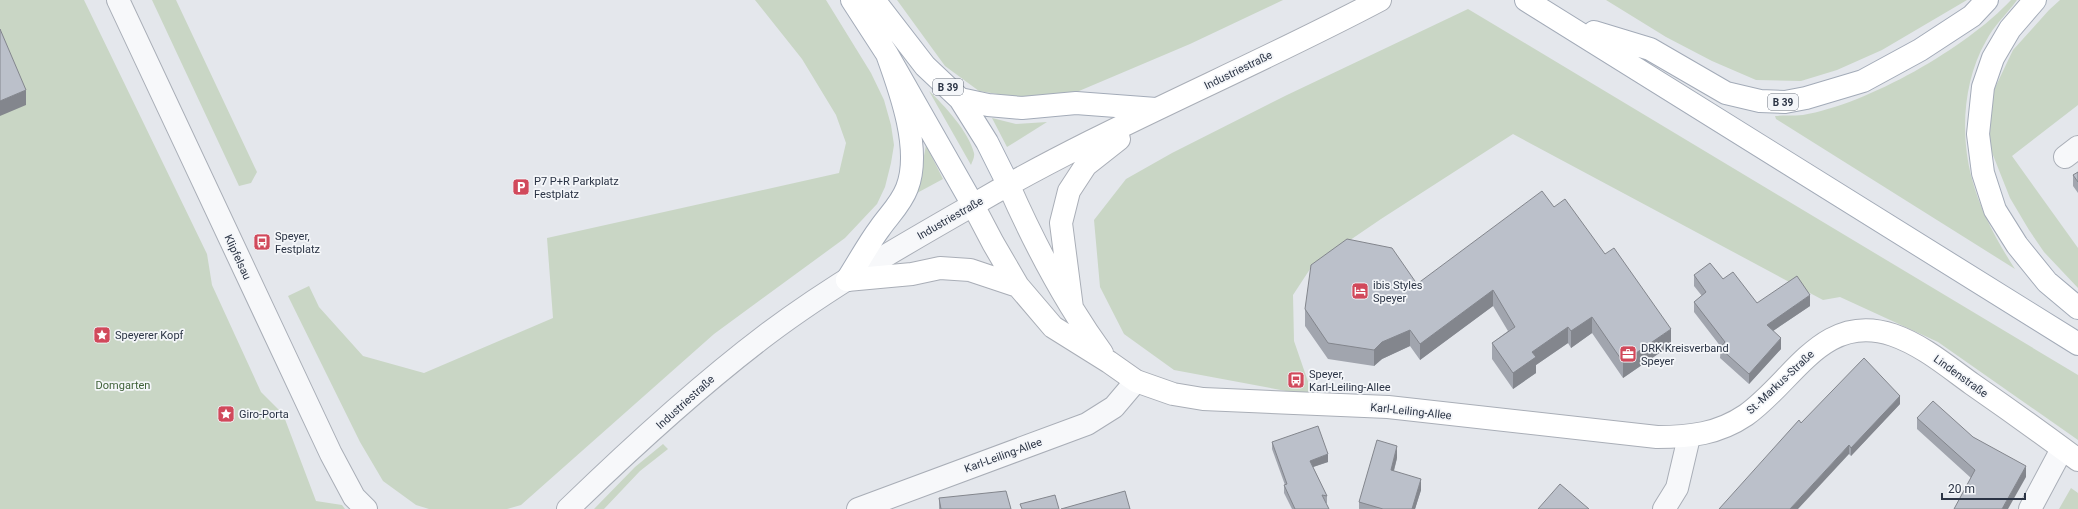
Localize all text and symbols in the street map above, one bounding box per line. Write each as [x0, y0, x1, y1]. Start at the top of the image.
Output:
street label: Industriestraße [1202, 48, 1274, 93]
road number: B 39 [933, 79, 963, 95]
road number: B 39 [1768, 94, 1798, 110]
place label: P7 P+R Parkplatz Festplatz [534, 175, 619, 201]
parking icon: P7 P+R Parkplatz Festplatz [511, 177, 531, 197]
street label: Industriestraße [915, 194, 986, 243]
place label: Speyer, Festplatz [275, 230, 321, 256]
bus stop icon: Speyer, Festplatz [252, 232, 272, 252]
street label: Klipfelsau [221, 233, 254, 282]
place label: ibis Styles Speyer [1373, 279, 1423, 305]
hotel icon: ibis Styles Speyer [1350, 281, 1370, 301]
place icon: Speyerer Kopf [92, 325, 112, 345]
place label: Speyerer Kopf [115, 329, 184, 342]
place label: DRK Kreisverband Speyer [1641, 342, 1729, 368]
office icon: DRK Kreisverband Speyer [1618, 344, 1638, 364]
street label: St.-Markus-Straße [1744, 348, 1817, 417]
street label: Lindenstraße [1931, 352, 1991, 401]
place label: Speyer, Karl-Leiling-Allee [1309, 368, 1391, 394]
bus stop icon: Speyer, Karl-Leiling-Allee [1286, 370, 1306, 390]
street label: Industriestraße [653, 373, 717, 432]
park label: Domgarten [96, 379, 150, 392]
street label: Karl-Leiling-Allee [1370, 401, 1452, 422]
place icon: Giro-Porta [216, 404, 236, 424]
place label: Giro-Porta [239, 408, 289, 421]
street label: Karl-Leiling-Allee [963, 435, 1044, 476]
scale bar [1942, 475, 2025, 501]
text: 20 m [1948, 482, 1975, 496]

